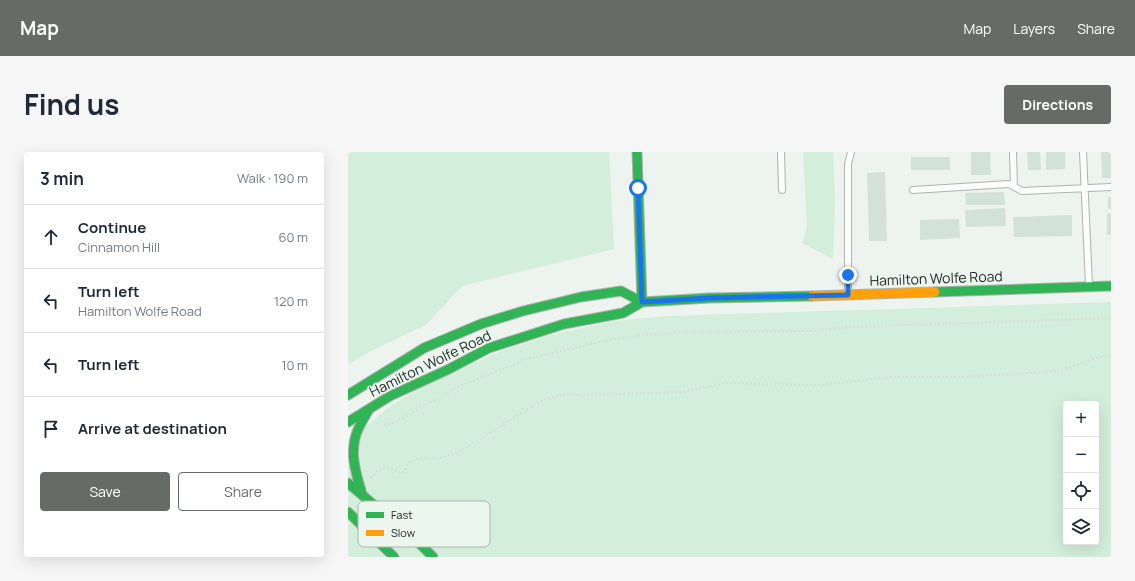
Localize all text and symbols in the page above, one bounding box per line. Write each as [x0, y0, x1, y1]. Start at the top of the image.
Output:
text: Map [20, 15, 59, 41]
text: Map [963, 19, 991, 38]
text: Layers [1013, 19, 1055, 38]
text: Share [1077, 19, 1115, 38]
text: Find us [24, 85, 119, 123]
button: Directions [1004, 85, 1111, 124]
text: 3 min [40, 167, 84, 190]
text: Walk · 190 m [237, 169, 308, 187]
route start [629, 179, 647, 197]
text: Continue [78, 217, 146, 238]
icon: ahead [40, 226, 62, 248]
text: 60 m [278, 228, 308, 246]
text: Cinnamon Hill [78, 238, 160, 256]
route end [839, 266, 857, 284]
street label: Hamilton Wolfe Road [869, 266, 1003, 290]
text: Turn left [78, 281, 140, 302]
icon: left [40, 290, 62, 312]
text: 120 m [274, 292, 308, 310]
text: Hamilton Wolfe Road [78, 302, 202, 320]
street label: Hamilton Wolfe Road [366, 325, 494, 401]
icon: left [40, 354, 62, 376]
text: Turn left [78, 354, 140, 375]
text: 10 m [281, 356, 308, 374]
map controls [1063, 401, 1099, 545]
button: + [1063, 401, 1099, 437]
icon: arrive [40, 418, 62, 440]
text: Arrive at destination [78, 418, 227, 439]
button: − [1063, 437, 1099, 473]
button: Save [40, 472, 170, 511]
button: Share [178, 472, 308, 511]
button: locate [1063, 473, 1099, 509]
legend [358, 501, 490, 547]
text: Fast [391, 507, 413, 522]
button: layers [1063, 509, 1099, 545]
text: Slow [391, 525, 416, 540]

